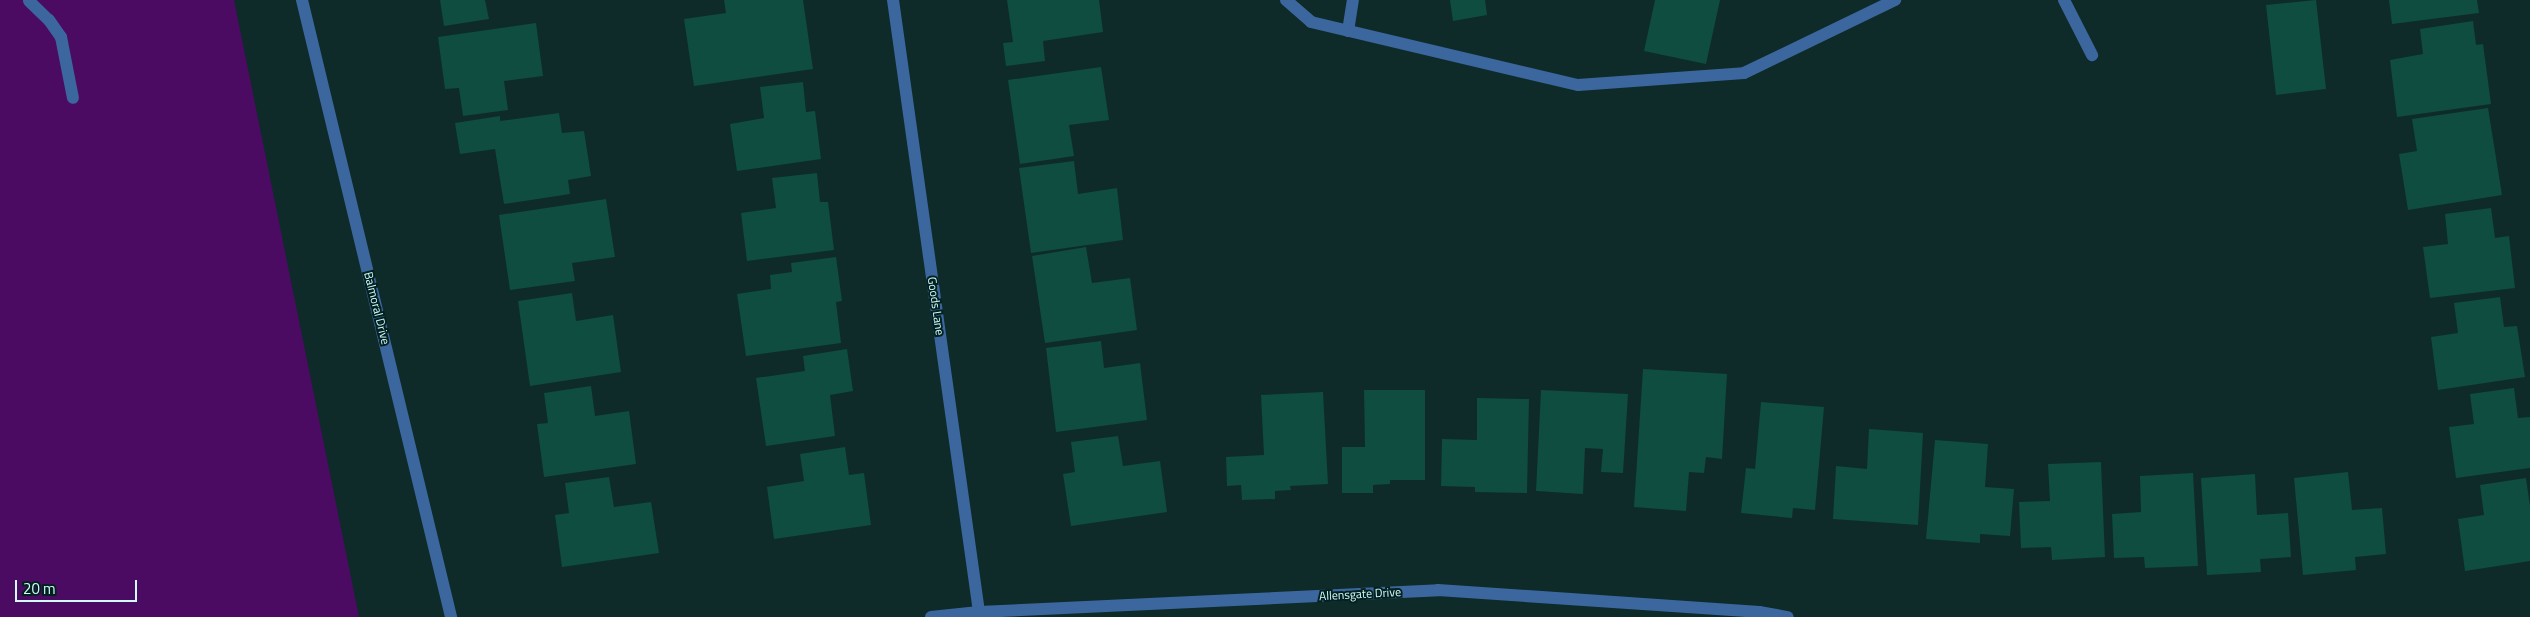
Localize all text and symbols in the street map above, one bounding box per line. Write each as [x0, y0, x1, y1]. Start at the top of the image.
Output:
street label: Balmoral Drive [361, 270, 393, 346]
street label: Goods Lane [925, 276, 947, 336]
scale bar [18, 570, 140, 602]
text: 20 m [23, 577, 56, 600]
street label: Allensgate Drive [1319, 585, 1401, 603]

